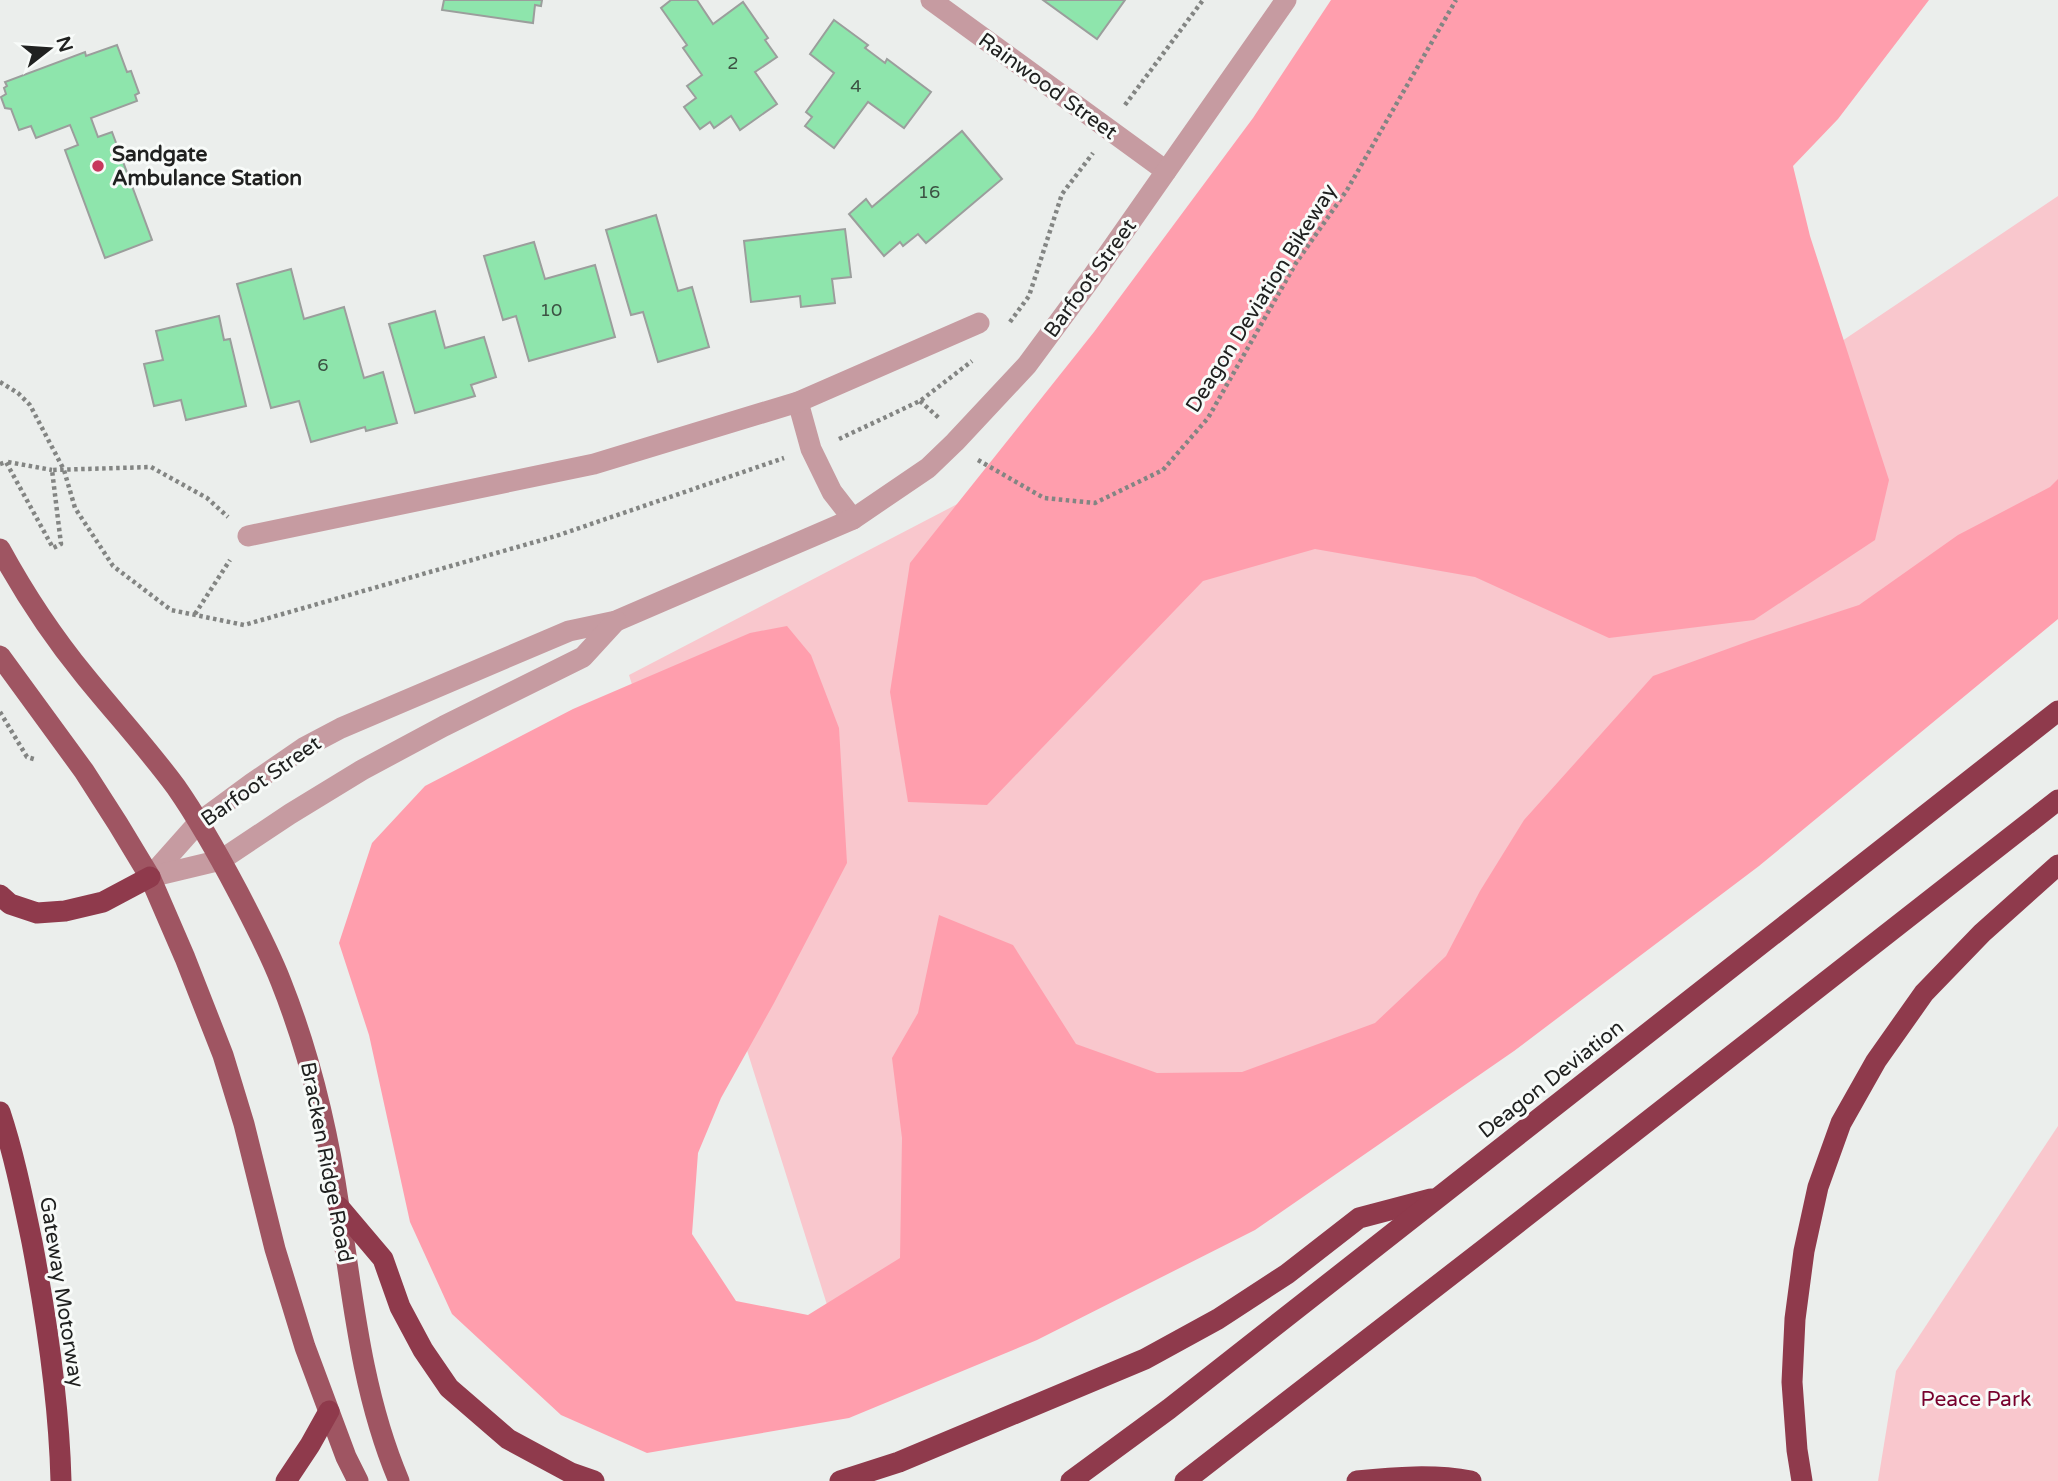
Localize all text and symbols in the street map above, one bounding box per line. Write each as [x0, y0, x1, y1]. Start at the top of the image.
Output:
north arrow [14, 14, 84, 84]
street label: Rainwood Street [973, 28, 1122, 145]
text: N [52, 34, 77, 55]
house number: 2 [727, 52, 739, 74]
house number: 4 [850, 75, 862, 97]
place label: Sandgate Ambulance Station [112, 142, 302, 191]
marker: Sandgate Ambulance Station [90, 158, 106, 174]
street label: Deagon Deviation Bikeway [1181, 179, 1342, 417]
house number: 16 [918, 181, 940, 203]
street label: Barfoot Street [1039, 214, 1142, 343]
house number: 10 [540, 299, 562, 321]
house number: 6 [317, 354, 329, 376]
street label: Barfoot Street [196, 731, 326, 832]
street label: Deagon Deviation [1474, 1015, 1629, 1144]
street label: Bracken Ridge Road [295, 1060, 358, 1264]
street label: Gateway Motorway [34, 1195, 89, 1389]
park label: Peace Park [1921, 1387, 2031, 1412]

